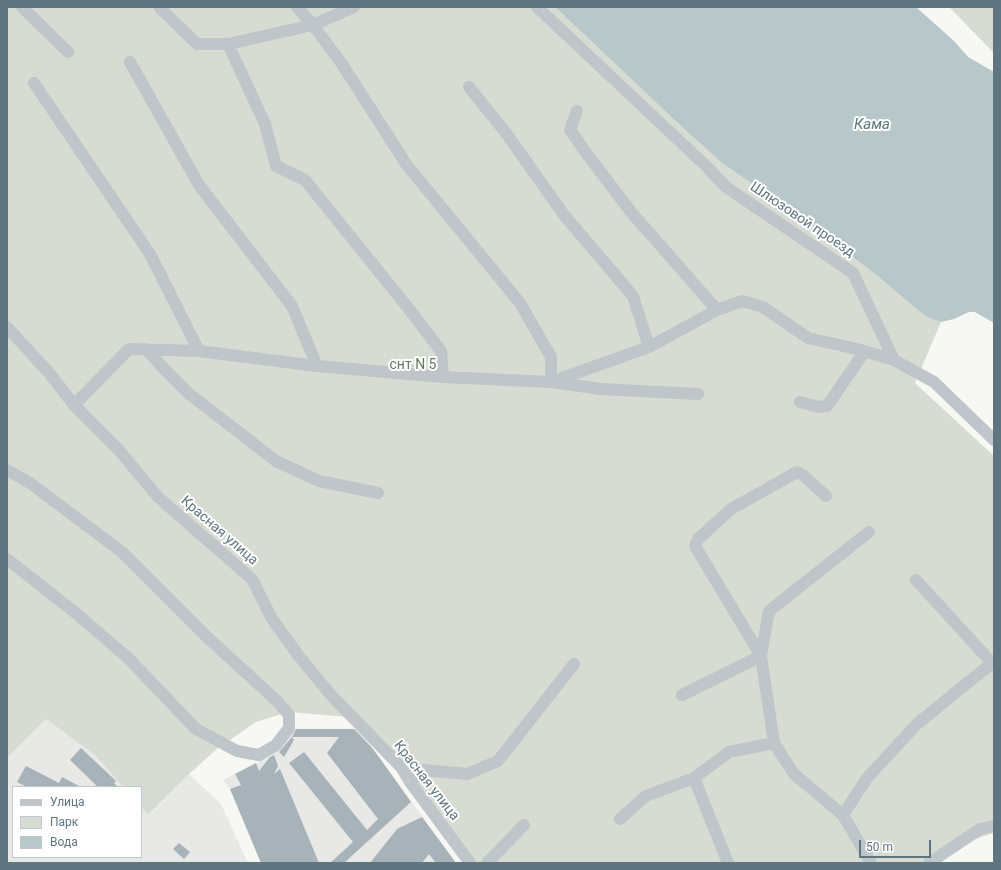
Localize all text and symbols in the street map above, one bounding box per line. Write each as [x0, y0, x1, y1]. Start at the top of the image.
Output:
water label: Кама [854, 116, 890, 134]
street label: Шлюзовой проезд [747, 179, 857, 261]
park label: снт N 5 [390, 357, 436, 373]
street label: Красная улица [177, 493, 261, 569]
street label: Красная улица [390, 738, 462, 824]
legend [12, 786, 142, 858]
text: Улица [50, 795, 85, 809]
text: Парк [50, 815, 78, 829]
scale bar [861, 832, 933, 858]
text: Вода [50, 835, 78, 849]
text: 50 m [866, 840, 893, 854]

